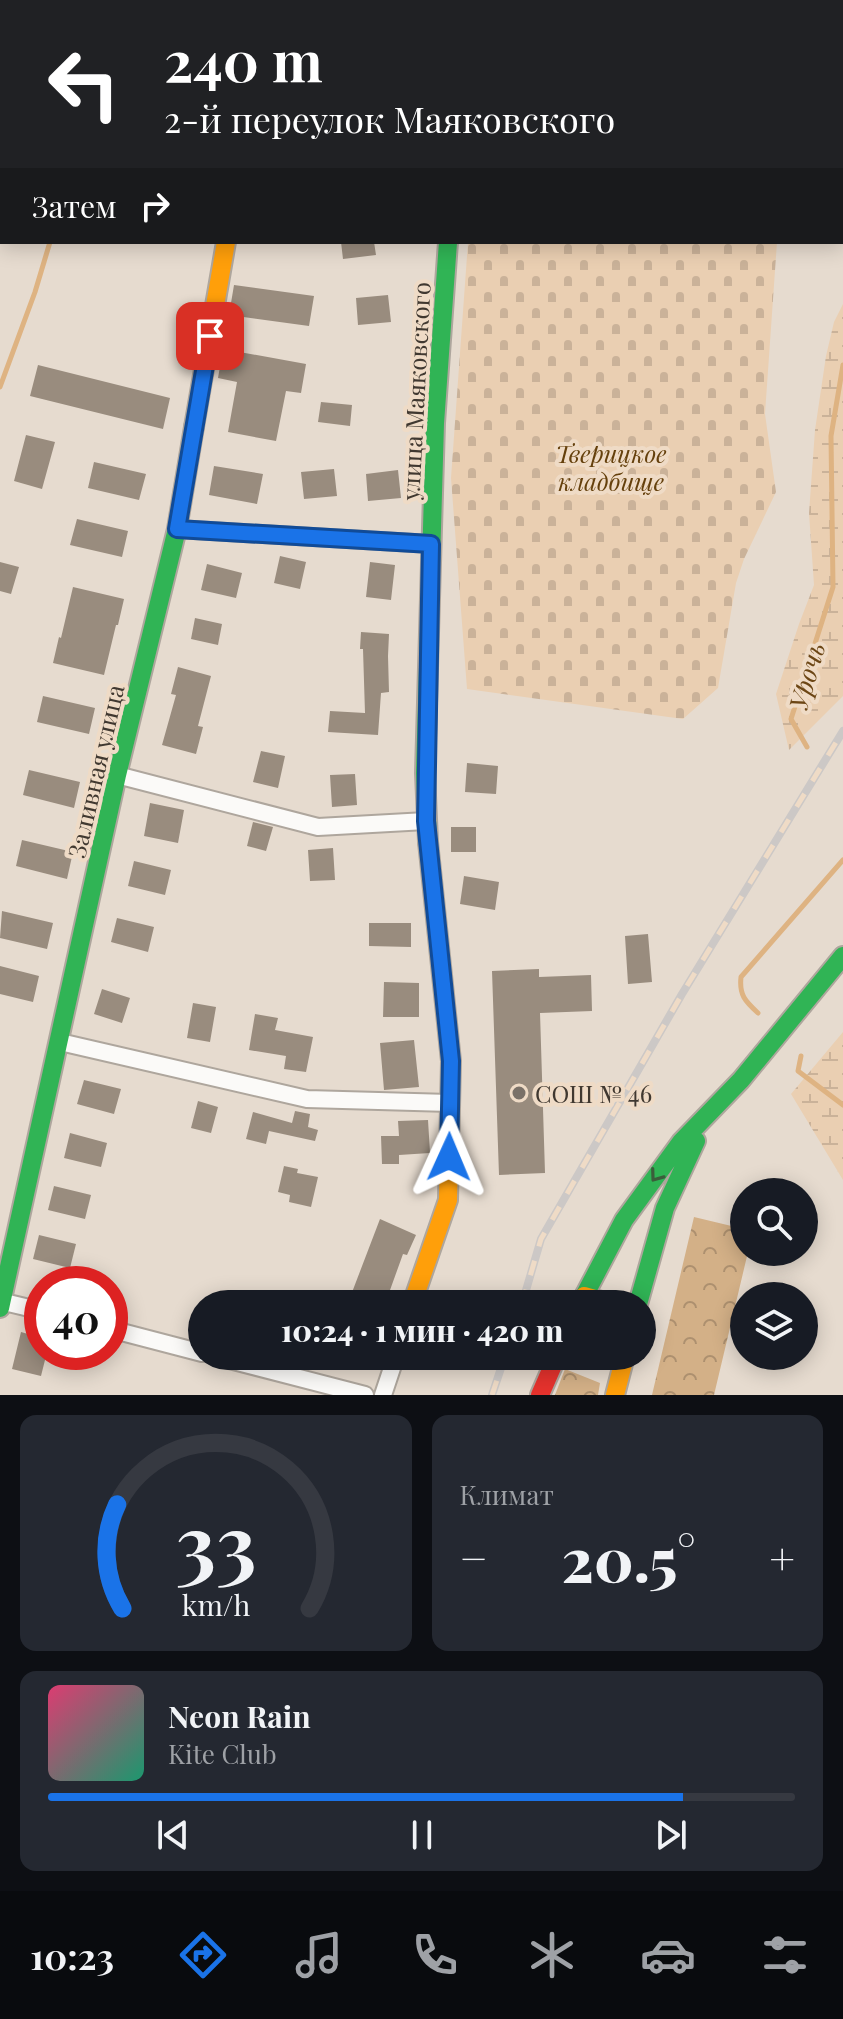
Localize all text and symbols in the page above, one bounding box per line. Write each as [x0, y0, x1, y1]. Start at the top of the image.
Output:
text: 240 m [164, 22, 323, 97]
icon: left [32, 32, 136, 136]
text: 2-й переулок Маяковского [164, 94, 615, 142]
icon: right [133, 184, 177, 228]
text: Затем [32, 186, 117, 226]
street label: улица Маяковского [393, 281, 437, 502]
pin [176, 302, 244, 370]
icon: arrive [188, 314, 232, 358]
park label: Тверицкое кладбище [556, 437, 666, 497]
water label: Урочь [780, 638, 832, 714]
street label: Заливная улица [59, 681, 131, 861]
place label: СОШ № 46 [535, 1077, 652, 1109]
marker: СОШ № 46 [510, 1084, 528, 1102]
position arrow [407, 1115, 491, 1199]
one-way arrow [652, 1167, 666, 1182]
map controls [730, 1178, 818, 1370]
button: search [730, 1178, 818, 1266]
speed limit sign: 40 [24, 1266, 128, 1370]
button: layers [730, 1282, 818, 1370]
text: 10:24 · 1 мин · 420 m [281, 1310, 563, 1350]
text: Климат [460, 1477, 554, 1512]
text: 33 [175, 1485, 256, 1596]
text: 20.5° [562, 1517, 696, 1597]
text: − [460, 1527, 488, 1586]
text: + [769, 1527, 795, 1586]
text: km/h [181, 1585, 250, 1623]
text: Neon Rain [168, 1696, 311, 1736]
text: Kite Club [168, 1736, 277, 1771]
icon: previous [151, 1813, 195, 1857]
icon: pause [400, 1813, 444, 1857]
icon: next [649, 1813, 693, 1857]
icon: directions [175, 1927, 231, 1983]
icon: music [291, 1927, 347, 1983]
icon: phone [407, 1927, 463, 1983]
icon: climate [524, 1927, 580, 1983]
icon: car [640, 1927, 696, 1983]
icon: filters [757, 1927, 813, 1983]
text: 10:23 [30, 1931, 114, 1979]

